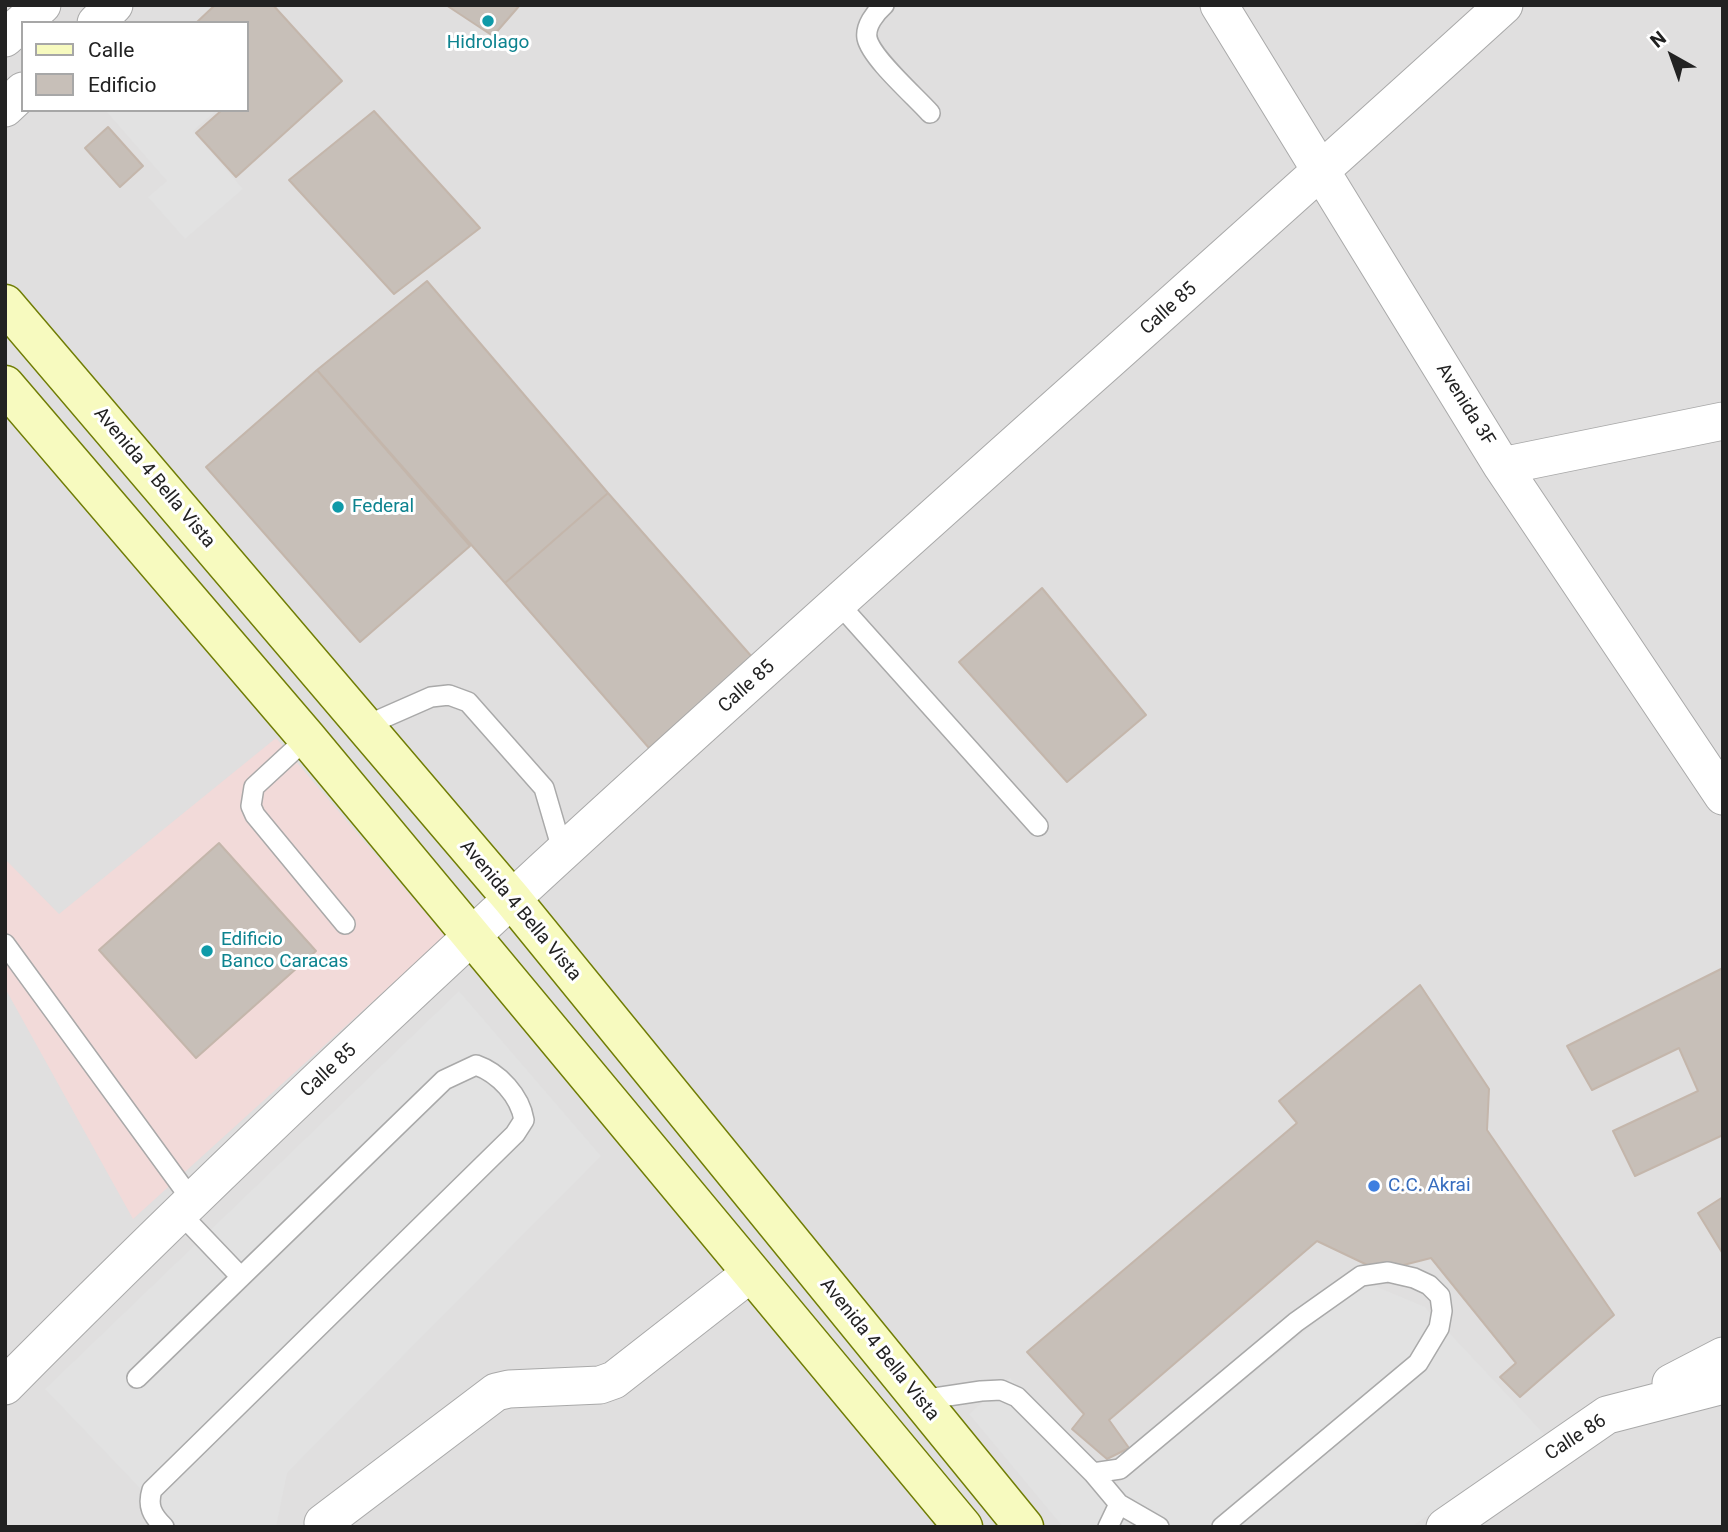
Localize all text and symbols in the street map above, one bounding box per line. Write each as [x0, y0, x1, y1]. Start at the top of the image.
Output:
marker: Hidrolago [480, 13, 496, 29]
legend [21, 21, 248, 112]
north arrow [1637, 21, 1707, 91]
text: N [1646, 26, 1671, 53]
place label: Hidrolago [447, 32, 529, 54]
text: Calle [88, 38, 134, 62]
text: Edificio [88, 73, 156, 97]
street label: Calle 85 [1136, 278, 1202, 340]
street label: Avenida 3F [1431, 359, 1499, 451]
street label: Avenida 4 Bella Vista [88, 403, 220, 553]
place label: Federal [352, 496, 414, 518]
marker: Federal [330, 499, 346, 515]
street label: Calle 85 [714, 656, 780, 718]
street label: Avenida 4 Bella Vista [454, 836, 586, 986]
place label: Edificio Banco Caracas [221, 929, 348, 973]
marker: Edificio Banco Caracas [199, 943, 215, 959]
street label: Calle 85 [296, 1039, 362, 1103]
place label: C.C. Akrai [1388, 1175, 1471, 1197]
marker: C.C. Akrai [1366, 1178, 1382, 1194]
street label: Avenida 4 Bella Vista [815, 1274, 943, 1426]
street label: Calle 86 [1541, 1410, 1611, 1466]

